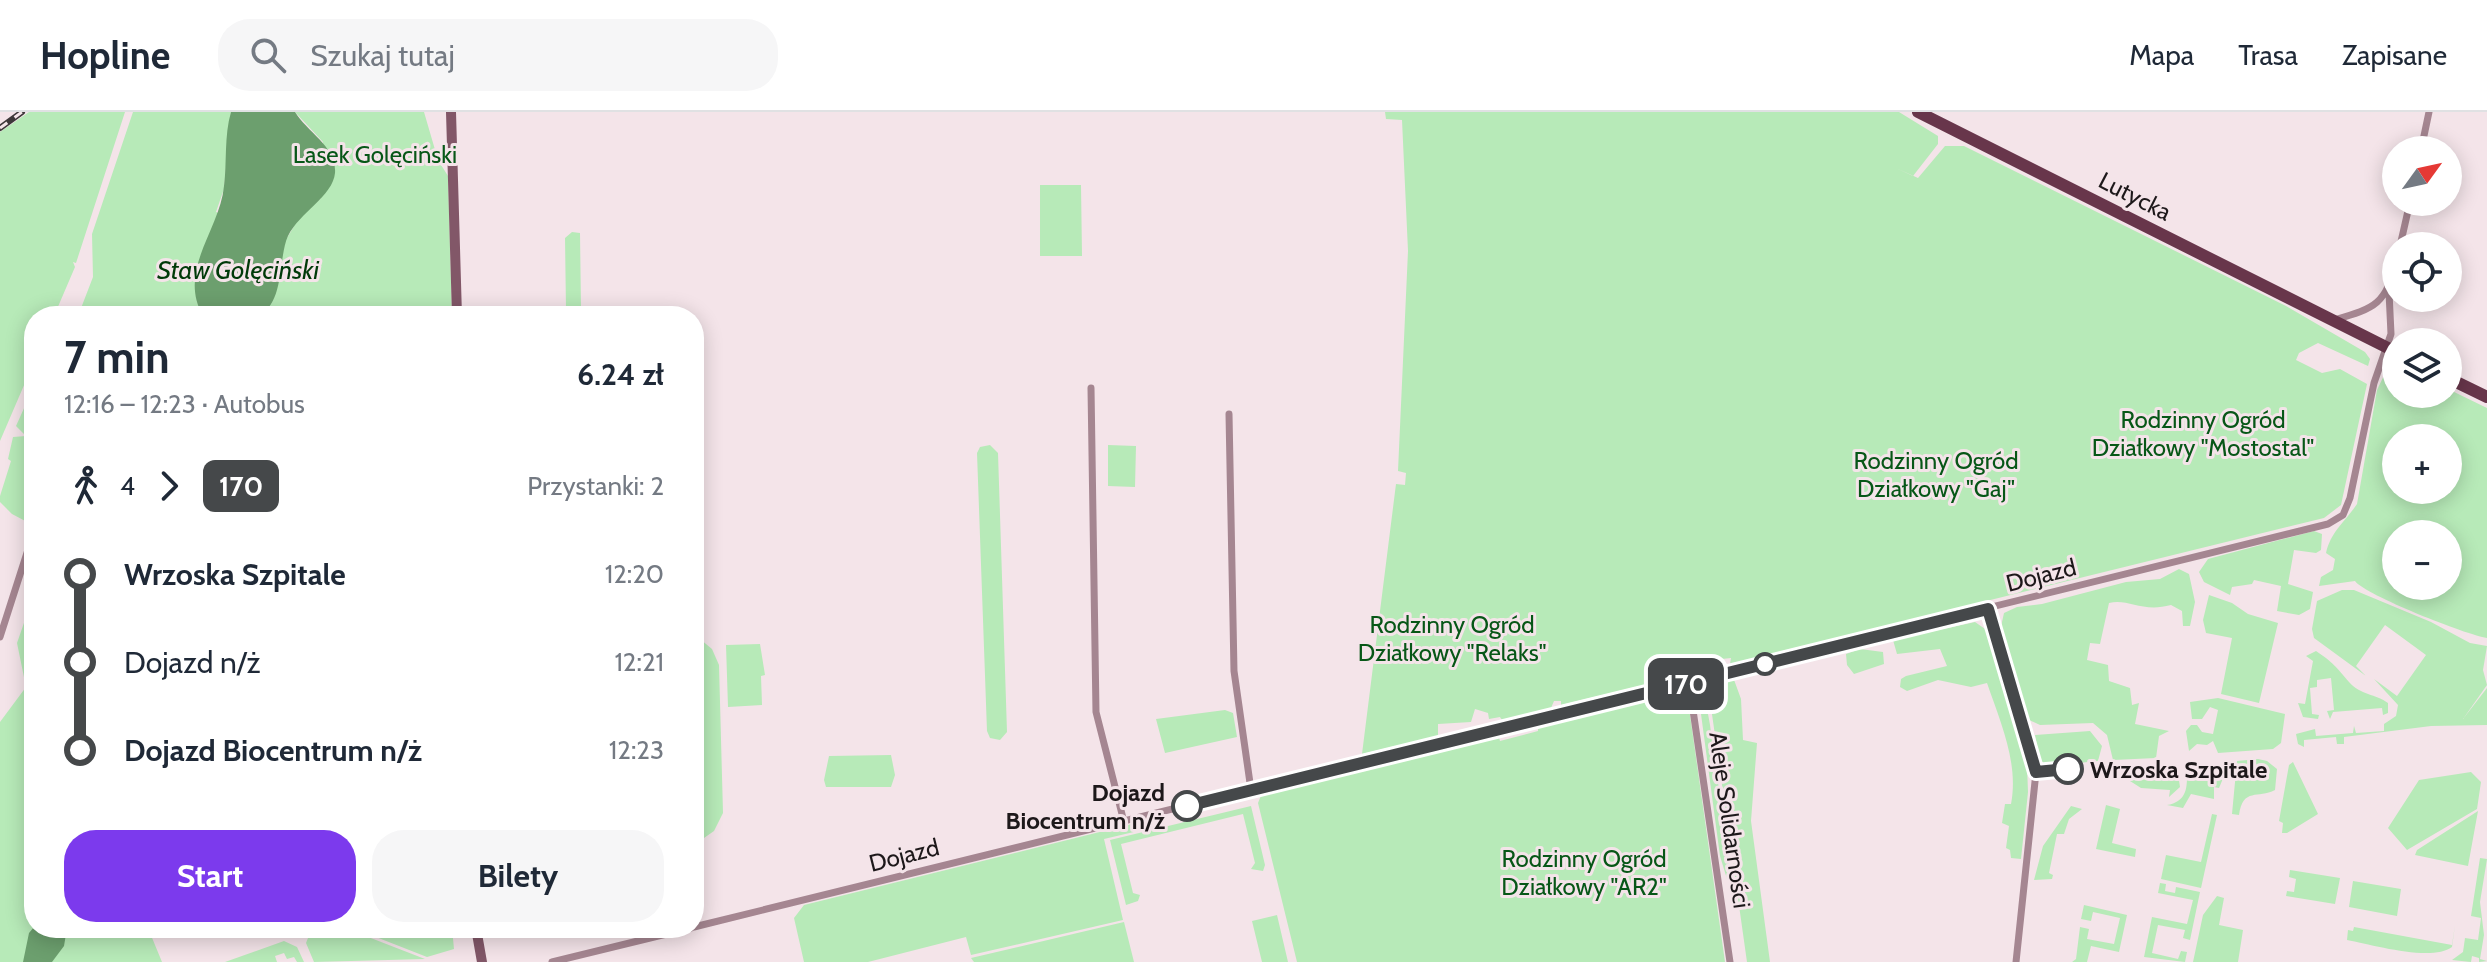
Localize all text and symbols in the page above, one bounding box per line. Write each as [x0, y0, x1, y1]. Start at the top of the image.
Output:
search box [218, 19, 778, 91]
text: Hopline [40, 32, 170, 79]
icon: search [246, 33, 290, 77]
text: Szukaj tutaj [310, 37, 455, 74]
text: Mapa [2129, 38, 2194, 72]
text: Trasa [2238, 38, 2298, 72]
text: Zapisane [2342, 38, 2447, 72]
north arrow [2382, 136, 2462, 216]
map controls [2382, 136, 2462, 600]
park label: Lasek Golęciński [293, 140, 457, 169]
street label: Lutycka [2094, 165, 2177, 227]
button: locate [2382, 232, 2462, 312]
water label: Staw Golęciński [157, 254, 319, 286]
button: layers [2382, 328, 2462, 408]
text: 7 min [64, 331, 169, 384]
text: 6.24 zł [577, 356, 664, 393]
text: 12:16 – 12:23 · Autobus [64, 388, 305, 420]
park label: Rodzinny Ogród Działkowy "Mostostal" [2092, 405, 2314, 462]
button: + [2382, 424, 2462, 504]
park label: Rodzinny Ogród Działkowy "Gaj" [1853, 446, 2019, 503]
icon: walk [64, 464, 108, 508]
icon: forward [147, 464, 191, 508]
text: 170 [219, 469, 263, 503]
text: 4 [120, 470, 135, 502]
text: Przystanki: 2 [527, 470, 664, 502]
button: − [2382, 520, 2462, 600]
street label: Dojazd [2003, 552, 2079, 598]
text: Wrzoska Szpitale [124, 556, 346, 593]
text: 12:20 [605, 558, 664, 590]
park label: Rodzinny Ogród Działkowy "Relaks" [1358, 610, 1546, 667]
text: Dojazd n/ż [124, 644, 261, 681]
text: 12:21 [614, 646, 664, 678]
unlabelled marker [1754, 653, 1776, 675]
line badge: 170 [1640, 658, 1732, 710]
text: 170 [1664, 667, 1708, 701]
street label: Aleje Solidarności [1703, 730, 1757, 910]
text: Dojazd Biocentrum n/ż [124, 732, 422, 769]
text: 12:23 [609, 734, 664, 766]
marker: Wrzoska Szpitale [2053, 754, 2083, 784]
place label: Wrzoska Szpitale [2090, 755, 2267, 784]
place label: Dojazd Biocentrum n/ż [1006, 778, 1165, 835]
marker: Dojazd Biocentrum n/ż [1172, 791, 1202, 821]
button: Start [64, 830, 356, 922]
button: Bilety [372, 830, 664, 922]
street label: Dojazd [866, 832, 942, 878]
park label: Rodzinny Ogród Działkowy "AR2" [1501, 844, 1667, 901]

